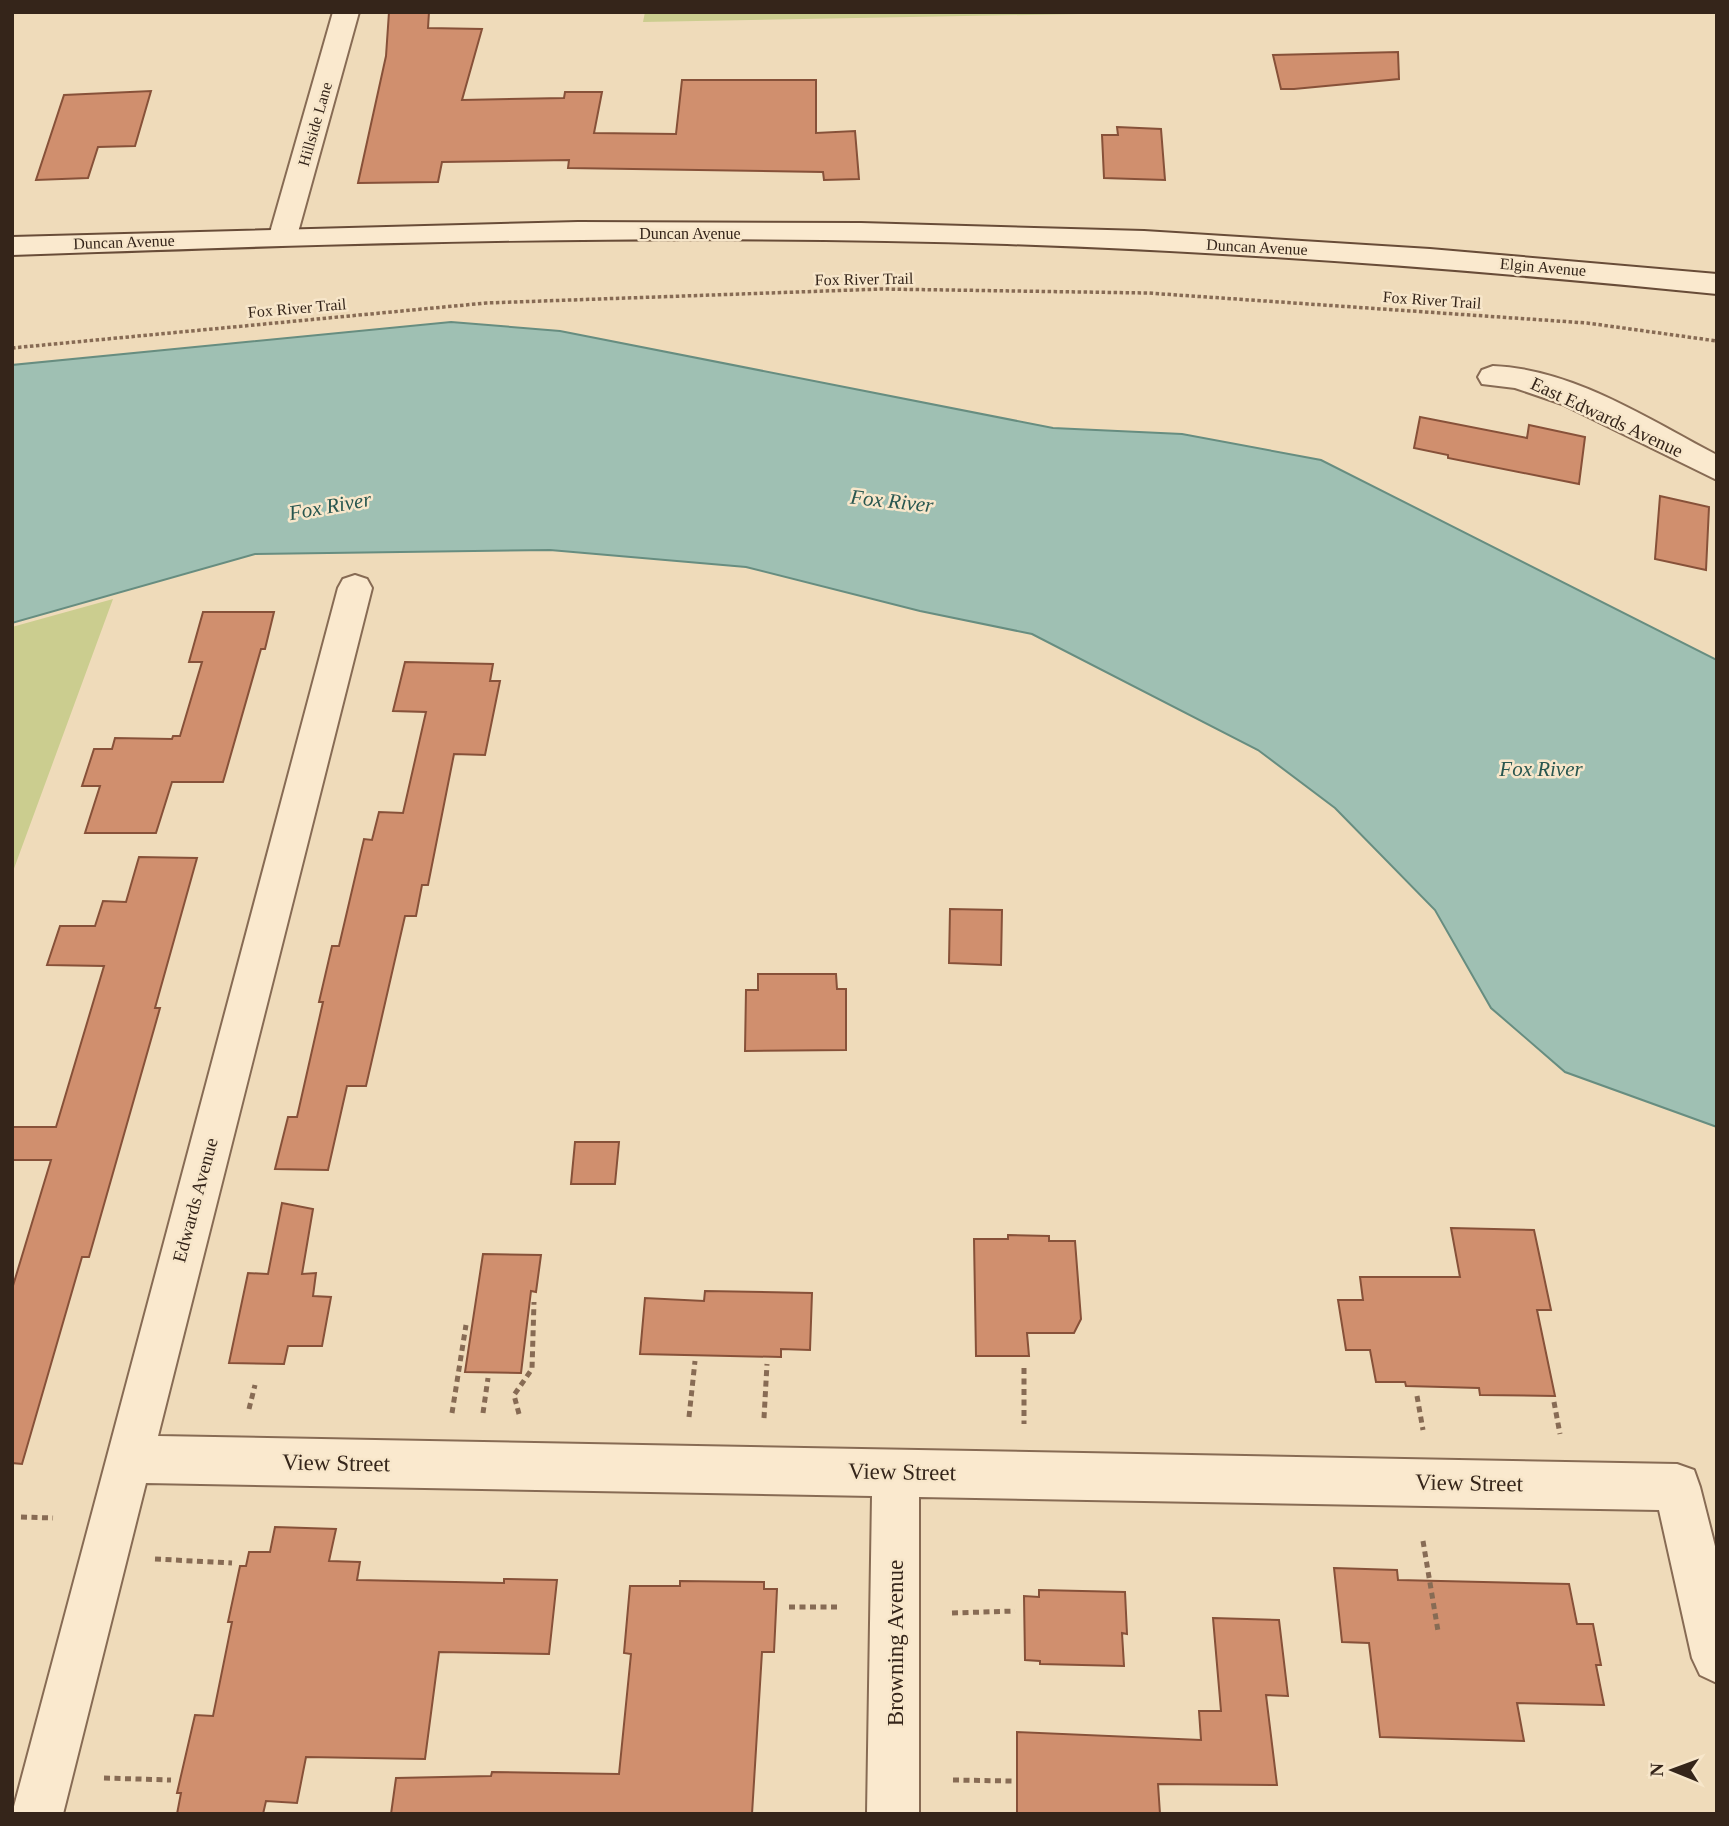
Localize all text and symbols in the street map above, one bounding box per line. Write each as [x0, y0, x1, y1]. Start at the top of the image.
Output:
street label: Hillside Lane [295, 80, 335, 168]
street label: Duncan Avenue [639, 225, 741, 242]
street label: Duncan Avenue [73, 232, 175, 252]
street label: Duncan Avenue [1206, 236, 1308, 258]
street label: Elgin Avenue [1499, 255, 1587, 280]
street label: Fox River Trail [815, 270, 914, 288]
street label: Fox River Trail [1382, 288, 1482, 312]
street label: Fox River Trail [247, 295, 347, 321]
street label: East Edwards Avenue [1528, 373, 1686, 461]
water label: Fox River [848, 485, 936, 517]
water label: Fox River [286, 487, 374, 525]
water label: Fox River [1498, 757, 1584, 781]
street label: Edwards Avenue [168, 1136, 222, 1264]
street label: View Street [282, 1450, 391, 1476]
street label: View Street [848, 1459, 957, 1485]
street label: View Street [1415, 1470, 1524, 1496]
street label: Browning Avenue [883, 1560, 908, 1726]
north arrow [1638, 1735, 1708, 1805]
text: N [1646, 1762, 1667, 1777]

